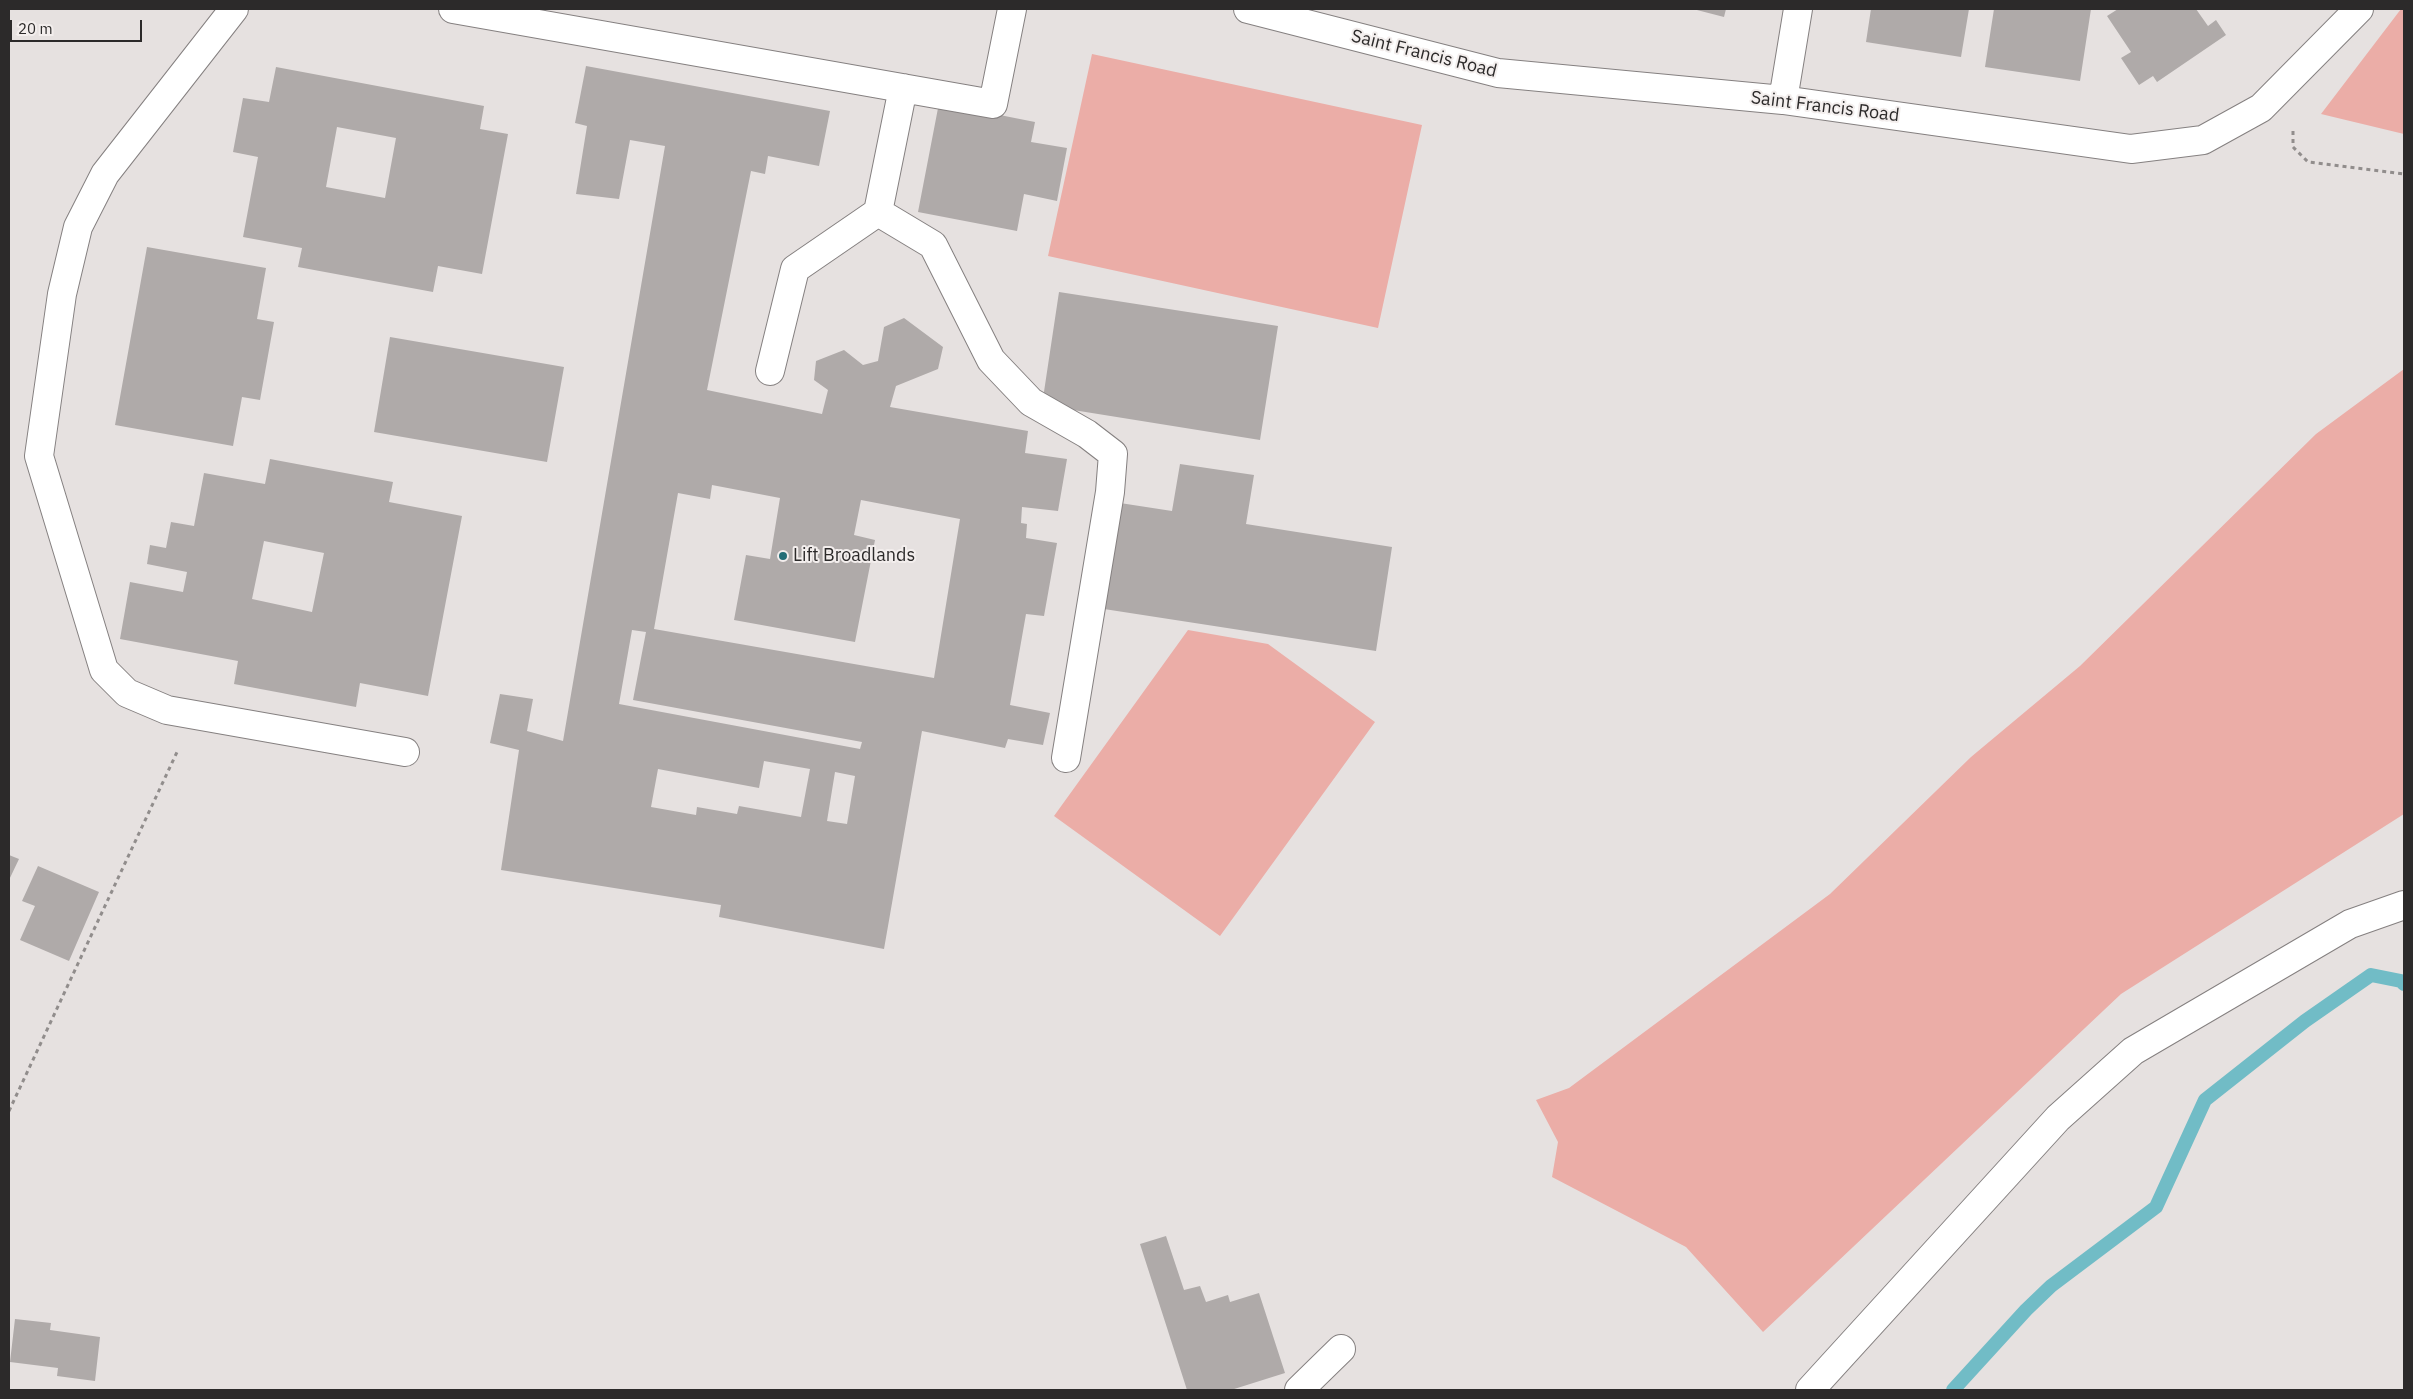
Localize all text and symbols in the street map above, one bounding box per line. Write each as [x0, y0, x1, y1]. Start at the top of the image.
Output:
scale bar [12, 10, 145, 42]
text: 20 m [18, 19, 53, 38]
street label: Saint Francis Road [1349, 25, 1499, 83]
street label: Saint Francis Road [1750, 87, 1900, 127]
place label: Lift Broadlands [793, 545, 915, 567]
marker: Lift Broadlands [777, 550, 789, 562]

